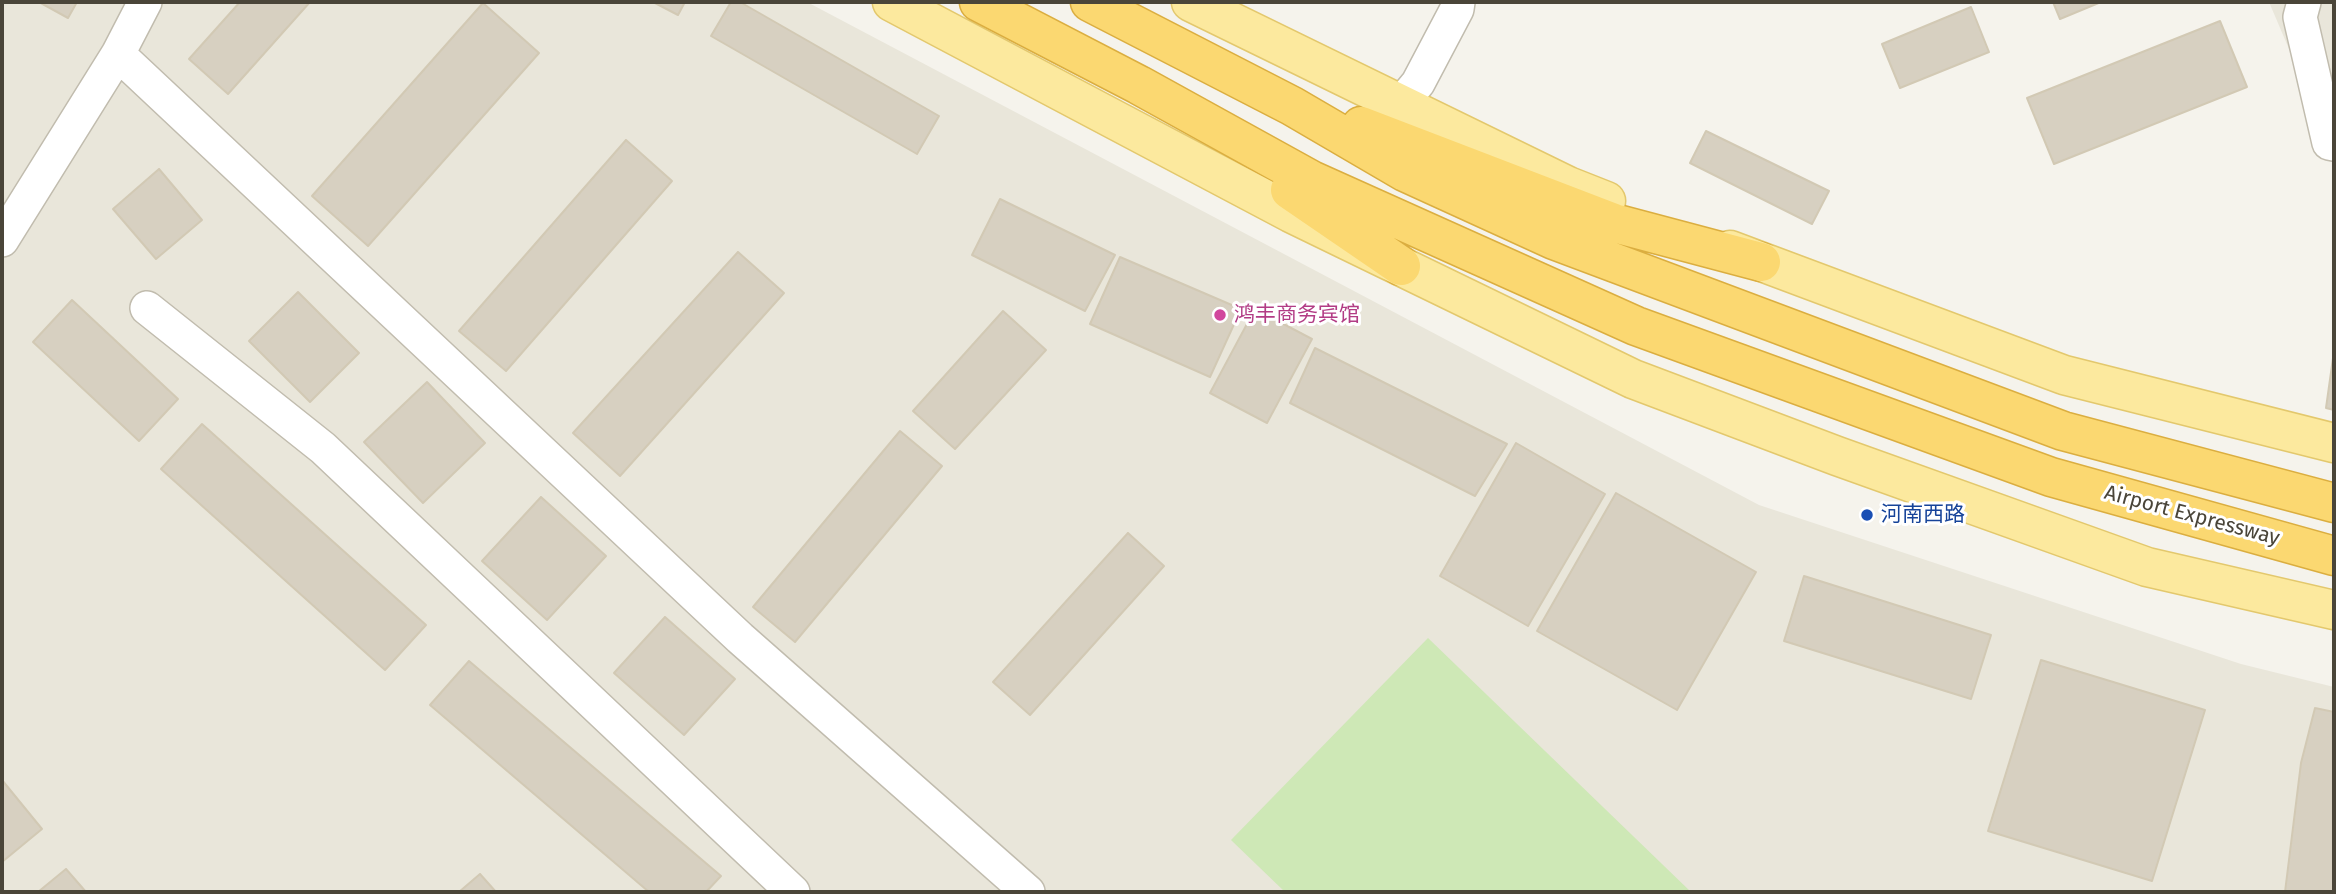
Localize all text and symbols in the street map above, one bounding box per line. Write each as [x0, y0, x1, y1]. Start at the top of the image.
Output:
place label: 鸿丰商务宾馆 [1234, 302, 1360, 328]
marker: 鸿丰商务宾馆 [1212, 307, 1228, 323]
street label: Airport Expressway [2102, 480, 2282, 552]
place label: 河南西路 [1881, 502, 1965, 528]
marker: 河南西路 [1859, 507, 1875, 523]

